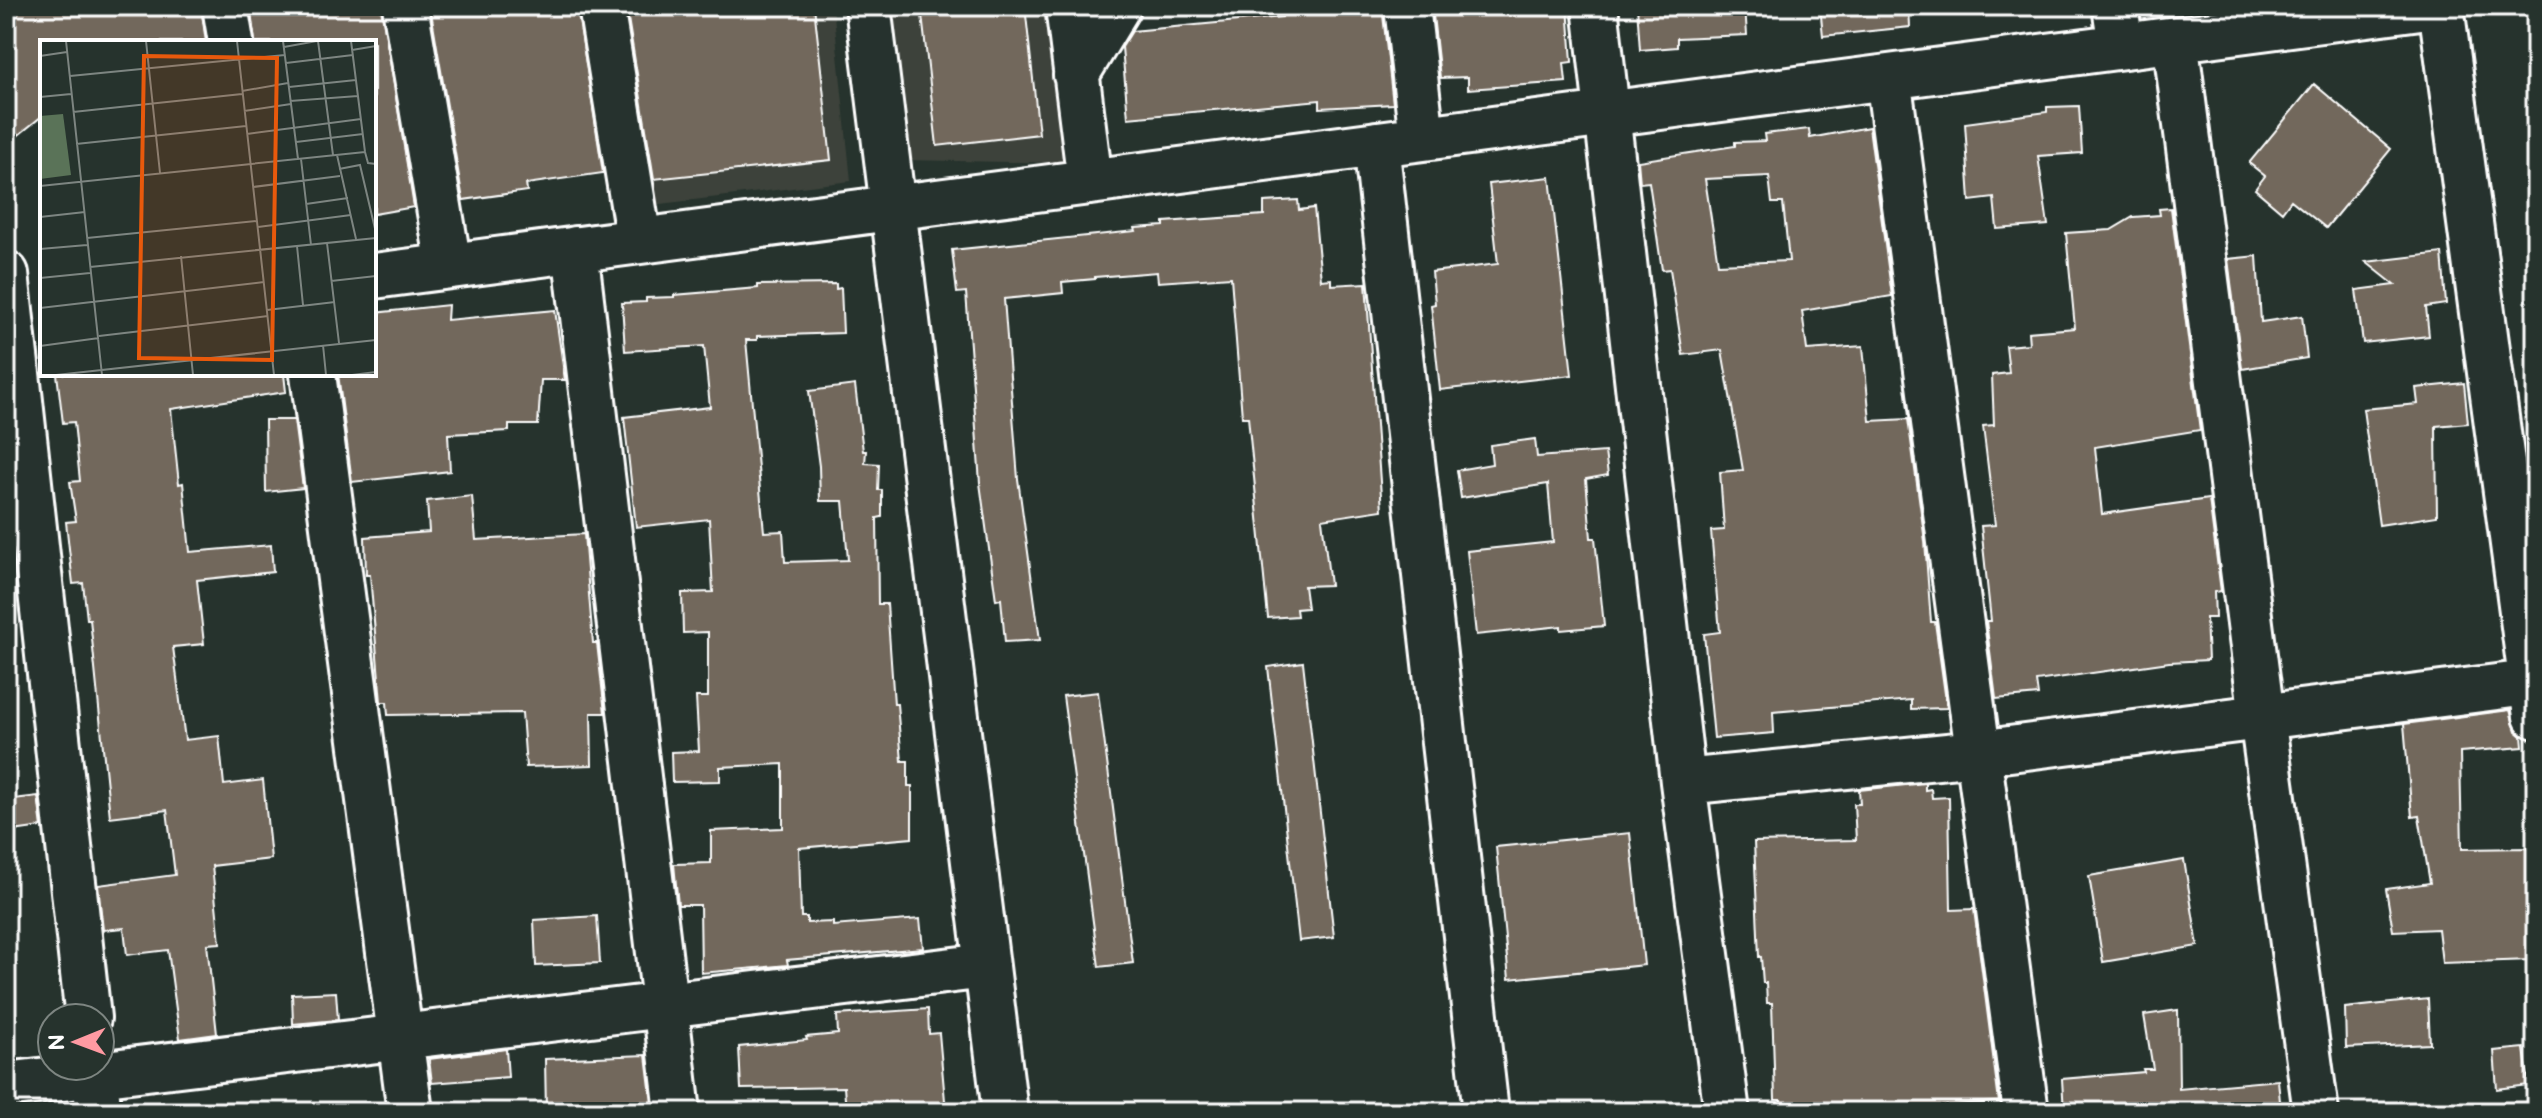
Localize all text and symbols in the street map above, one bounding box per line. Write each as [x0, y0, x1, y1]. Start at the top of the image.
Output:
inset map [40, 40, 376, 376]
north arrow [36, 1002, 116, 1082]
text: N [44, 1034, 71, 1051]

